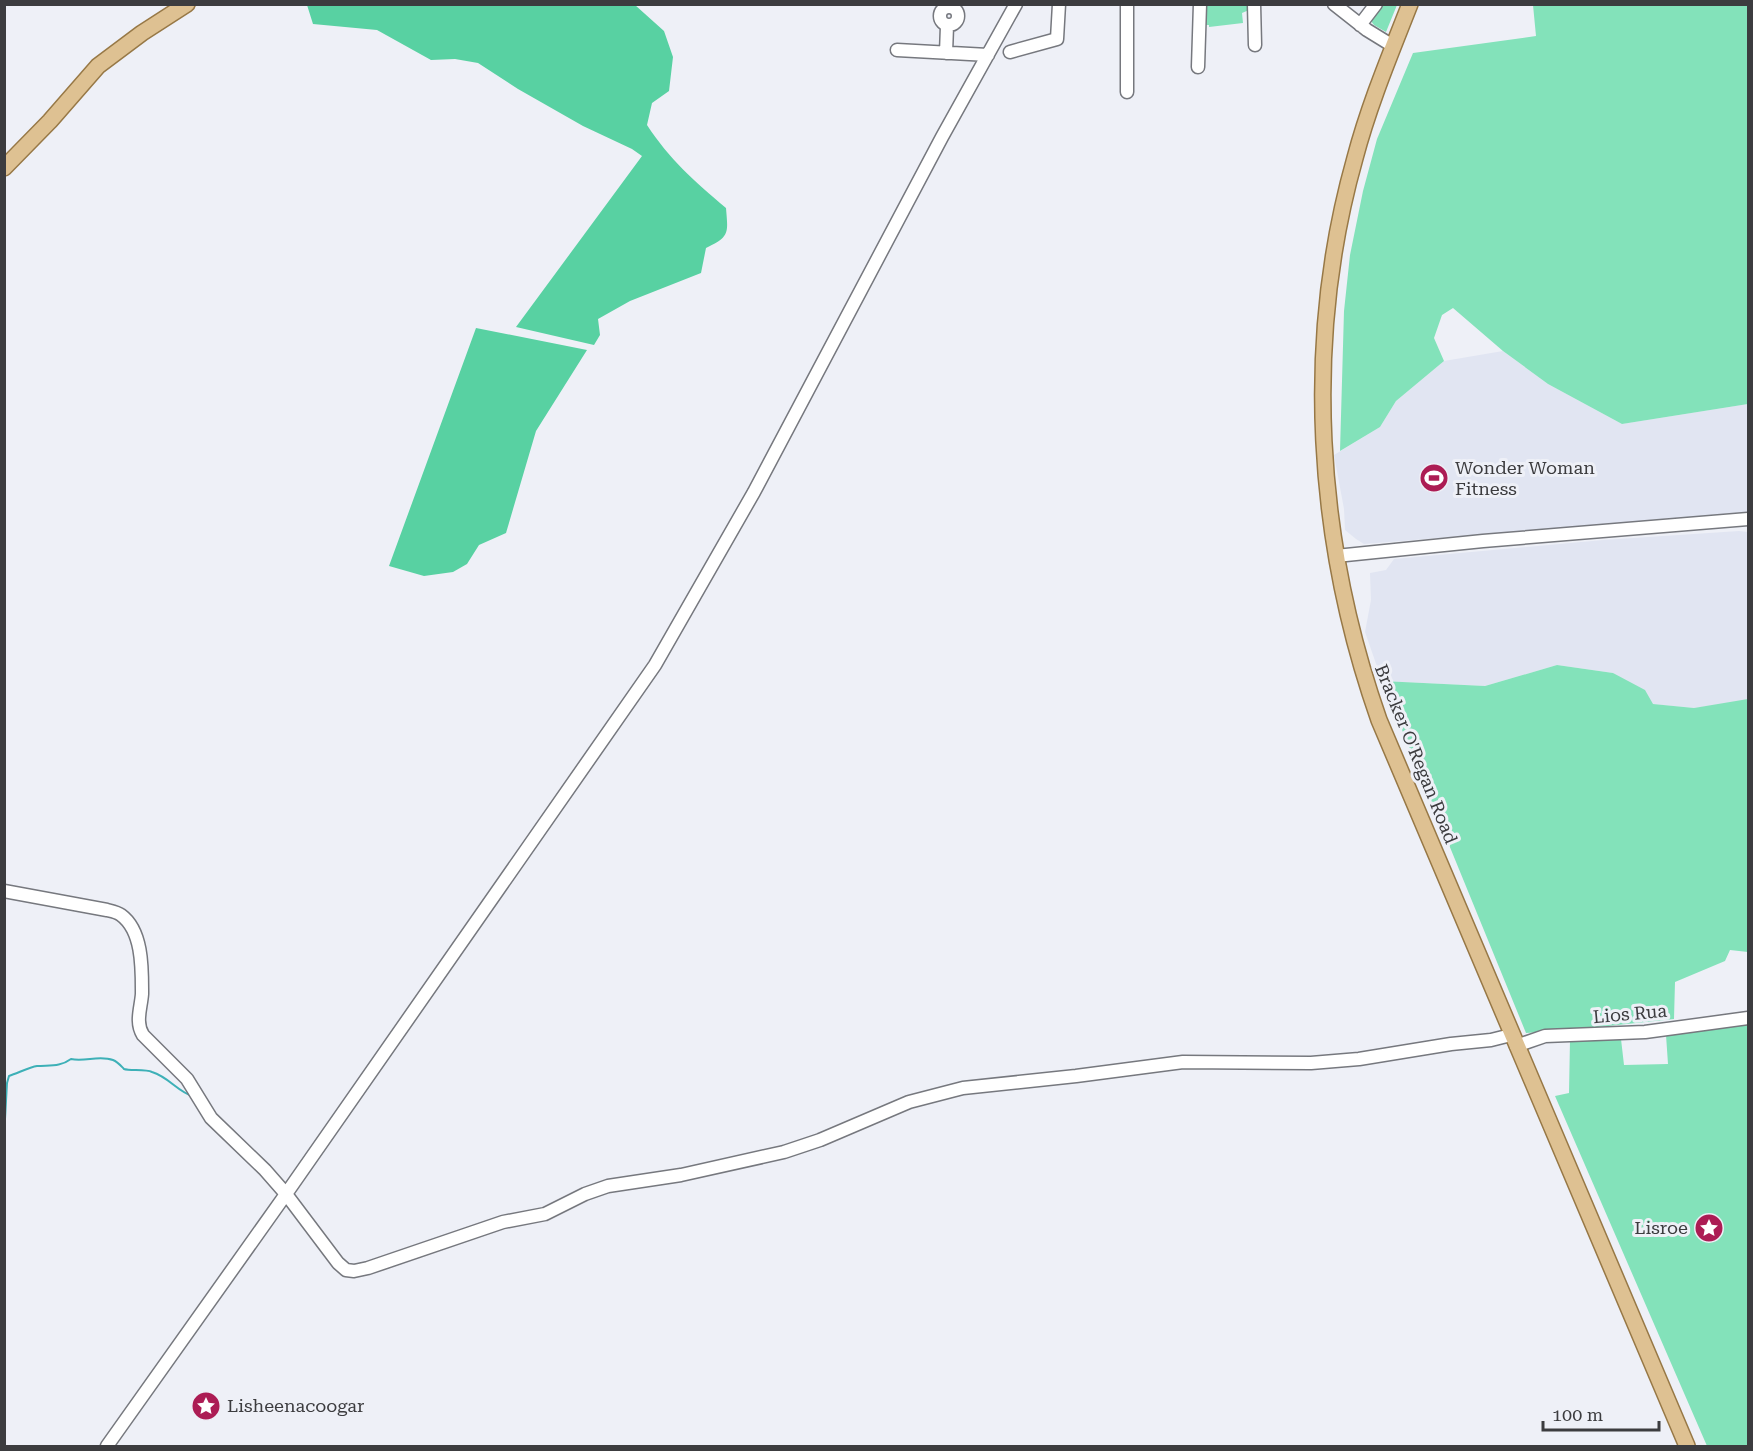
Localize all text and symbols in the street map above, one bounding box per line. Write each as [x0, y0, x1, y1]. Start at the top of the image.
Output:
place label: Wonder Woman Fitness [1455, 457, 1595, 499]
sports icon: Wonder Woman Fitness [1418, 462, 1450, 494]
street label: Bracker O'Regan Road [1371, 661, 1462, 847]
street label: Lios Rua [1592, 1000, 1668, 1027]
place icon: Lisroe [1693, 1212, 1725, 1244]
place label: Lisroe [1634, 1217, 1688, 1238]
place icon: Lisheenacoogar [190, 1390, 222, 1422]
scale bar [1543, 1394, 1658, 1432]
place label: Lisheenacoogar [227, 1395, 364, 1416]
text: 100 m [1552, 1404, 1603, 1425]

